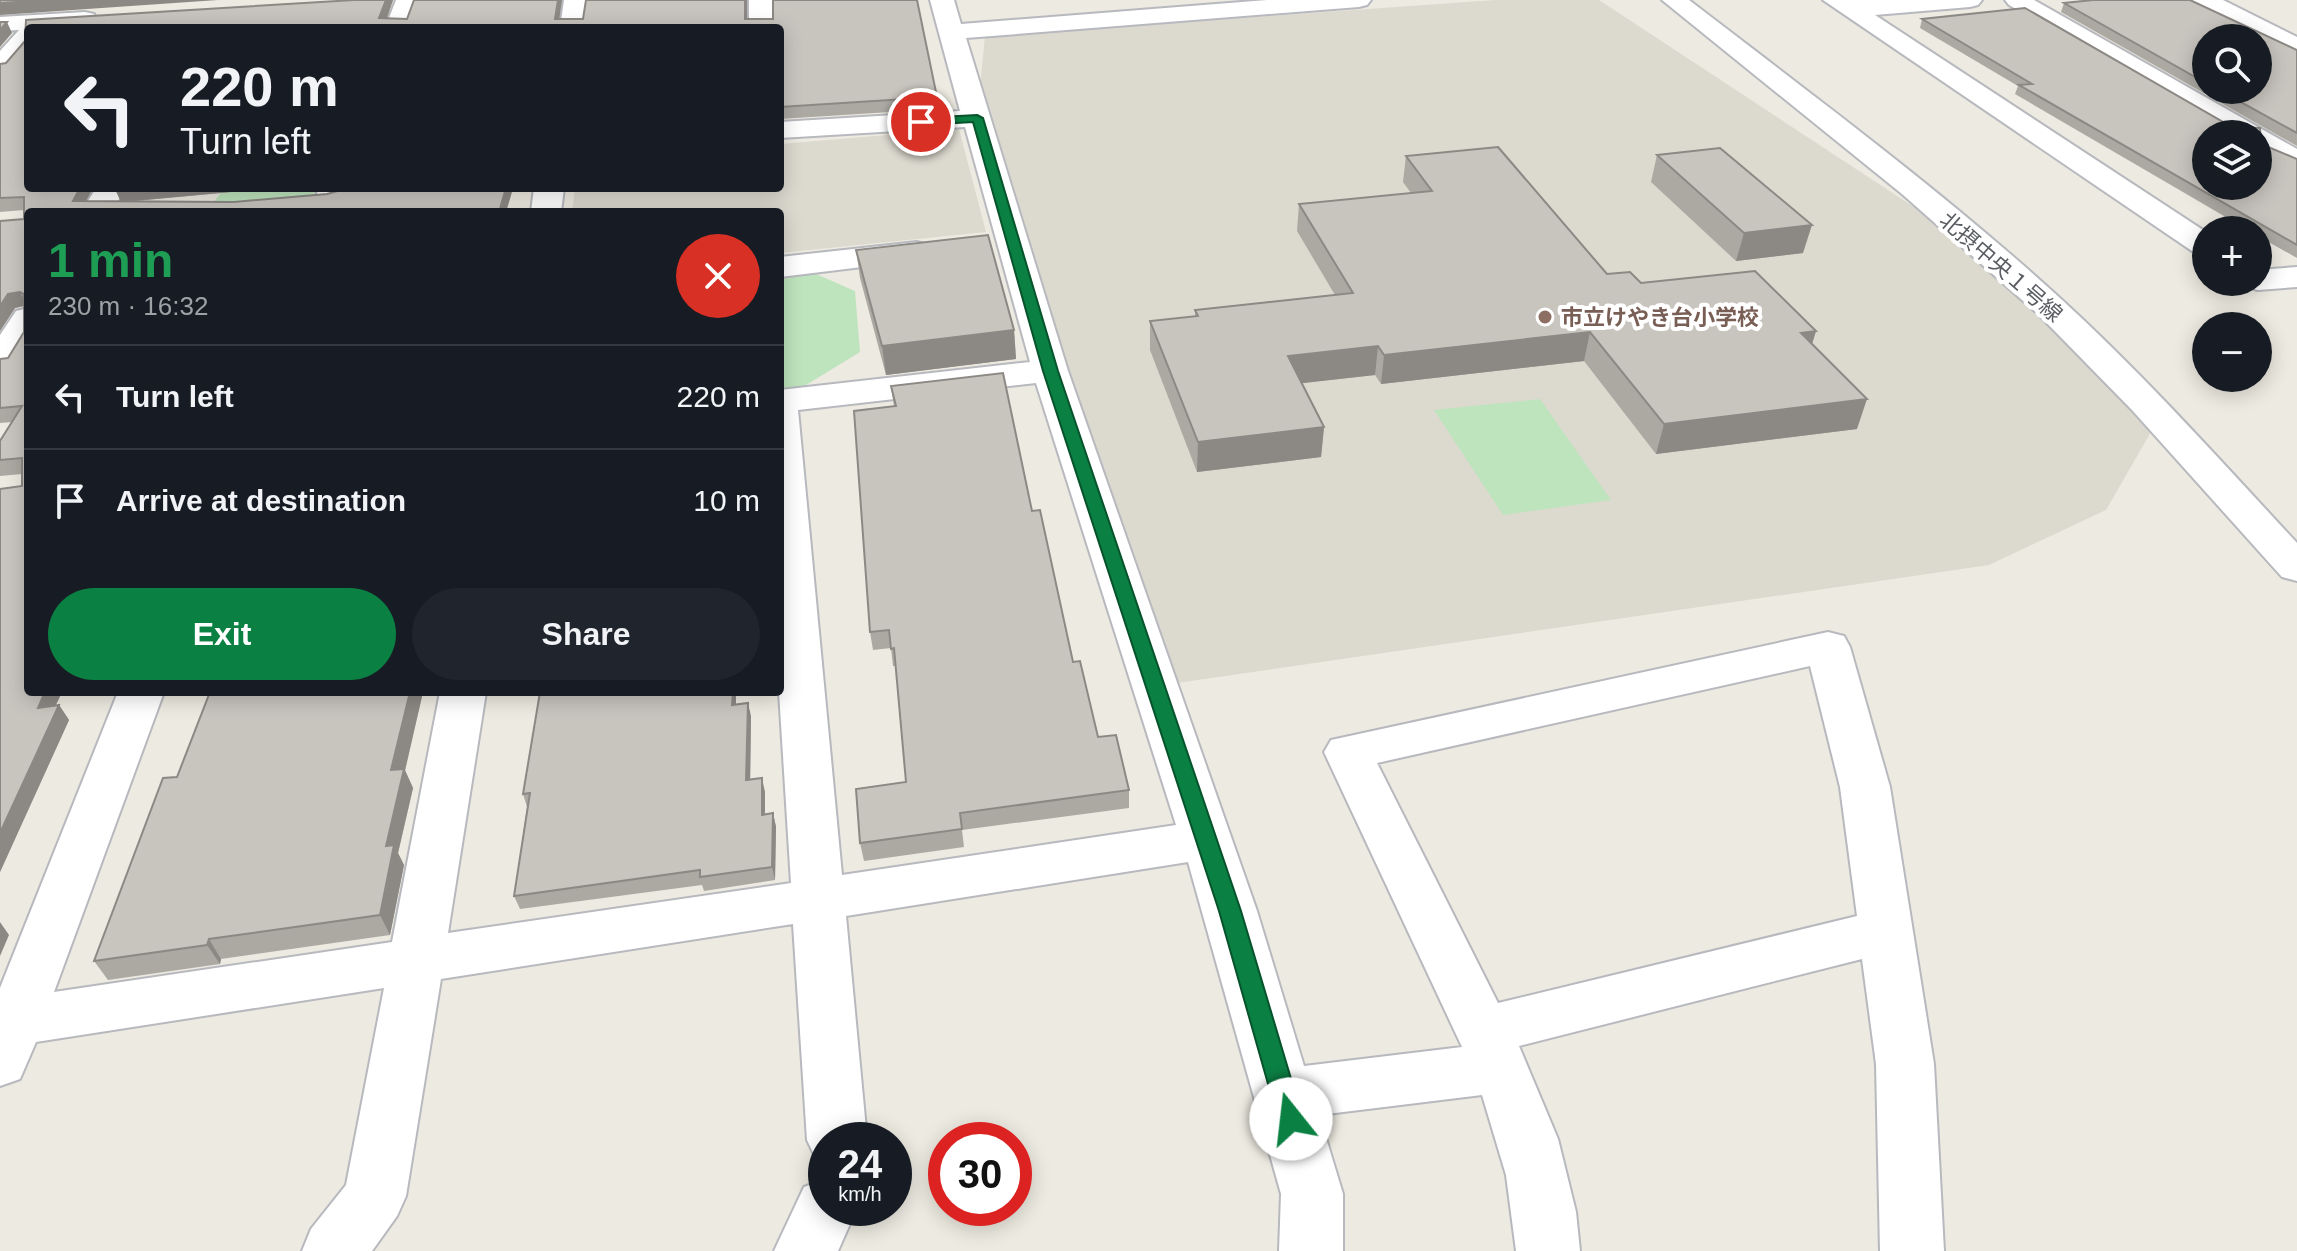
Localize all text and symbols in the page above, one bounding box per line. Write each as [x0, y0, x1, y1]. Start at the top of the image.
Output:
map controls [2192, 24, 2272, 392]
button: search [2192, 24, 2272, 104]
text: 220 m [180, 55, 339, 118]
icon: left [48, 56, 152, 160]
pin [887, 88, 955, 156]
icon: arrive [899, 100, 943, 144]
button: layers [2192, 120, 2272, 200]
text: Turn left [180, 121, 311, 162]
street label: 北摂中央１号線 [1935, 207, 2067, 327]
button: + [2192, 216, 2272, 296]
text: 1 min [48, 234, 173, 287]
button: close [676, 234, 760, 318]
text: 230 m · 16:32 [48, 291, 208, 321]
place label: 市立けやき台小学校 [1561, 305, 1759, 330]
marker: 市立けやき台小学校 [1536, 308, 1554, 326]
button: − [2192, 312, 2272, 392]
icon: left [48, 375, 92, 419]
text: Turn left [116, 380, 234, 413]
text: 220 m [677, 380, 760, 413]
icon: arrive [48, 479, 92, 523]
text: Arrive at destination [116, 484, 406, 517]
text: 10 m [693, 484, 760, 517]
button: Exit [48, 588, 396, 680]
button: Share [412, 588, 760, 680]
position arrow [1249, 1077, 1333, 1161]
speed limit sign: 30 [928, 1122, 1032, 1226]
text: 24 [838, 1142, 882, 1186]
text: km/h [838, 1183, 882, 1205]

